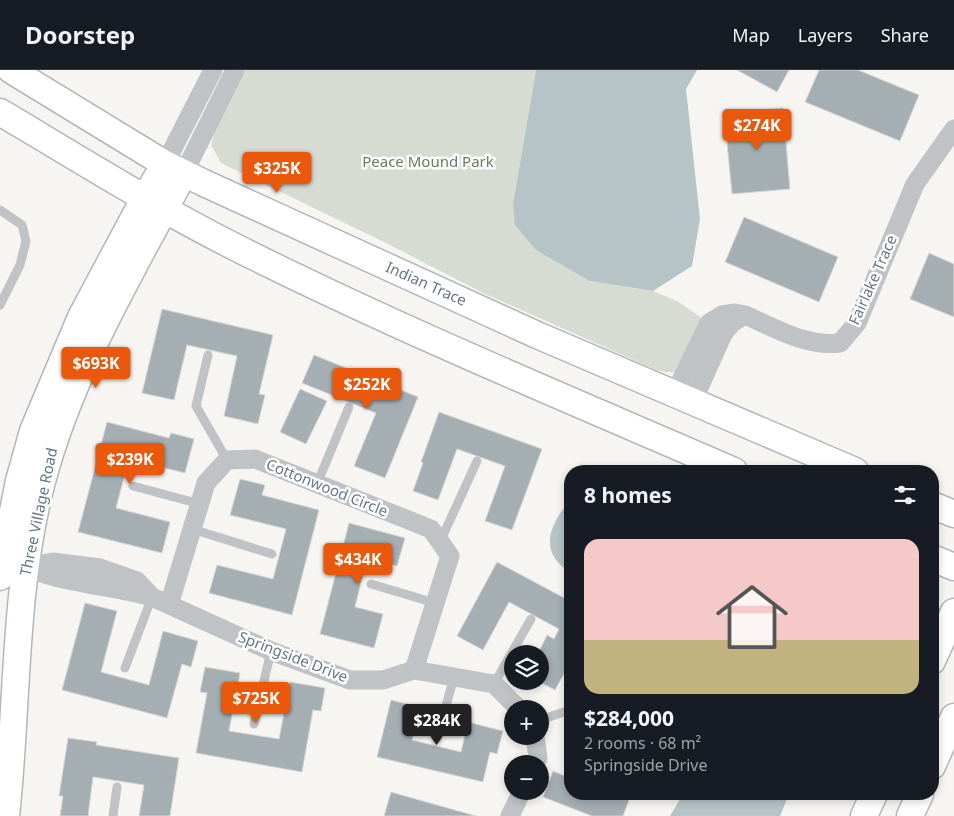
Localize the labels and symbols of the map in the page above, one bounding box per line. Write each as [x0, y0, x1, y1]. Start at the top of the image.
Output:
pin: $274K [722, 108, 792, 151]
park label: Peace Mound Park [362, 151, 494, 171]
pin: $325K [242, 152, 312, 194]
street label: Fairlake Trace [843, 231, 901, 328]
street label: Indian Trace [383, 256, 470, 310]
pin: $693K [61, 346, 131, 389]
pin: $252K [332, 368, 402, 410]
pin: $239K [95, 442, 165, 485]
street label: Three Village Road [15, 446, 61, 578]
street label: Cottonwood Circle [264, 454, 391, 521]
pin: $434K [323, 542, 393, 585]
street label: Springside Drive [236, 626, 351, 686]
pin: $725K [221, 682, 291, 724]
pin: $284K [402, 704, 472, 746]

